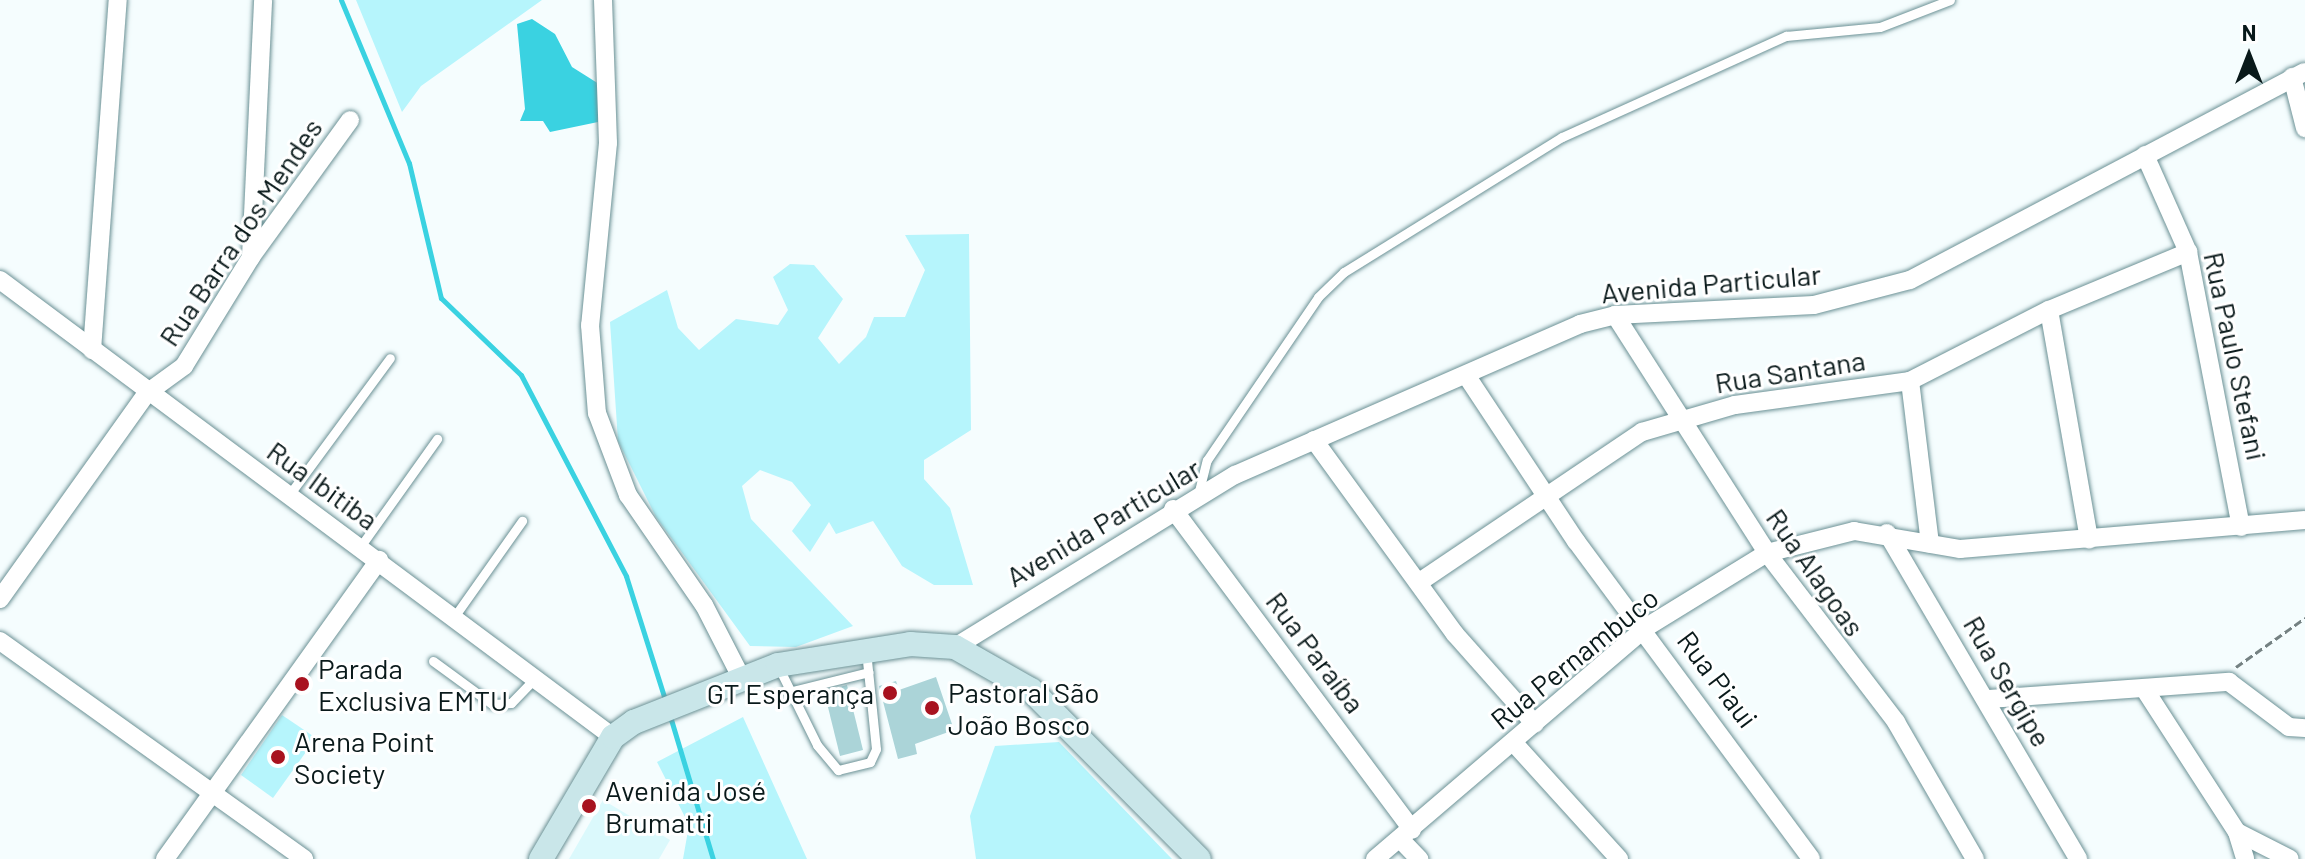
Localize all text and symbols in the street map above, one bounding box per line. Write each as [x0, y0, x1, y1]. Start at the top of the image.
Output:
north arrow [2209, 16, 2289, 96]
text: N [2242, 19, 2256, 45]
street label: Rua Barra dos Mendes [151, 112, 329, 352]
street label: Rua Paulo Stefani [2198, 249, 2274, 463]
street label: Avenida Particular [1600, 257, 1822, 309]
street label: Rua Santana [1712, 343, 1868, 399]
street label: Rua Ibitiba [261, 434, 385, 536]
street label: Avenida Particular [1000, 451, 1206, 593]
street label: Rua Alagoas [1760, 502, 1872, 642]
street label: Rua Pernambuco [1483, 580, 1665, 736]
street label: Rua Paraíba [1260, 585, 1372, 719]
street label: Rua Sergipe [1957, 610, 2059, 752]
street label: Rua Piaui [1671, 624, 1765, 734]
place label: Parada Exclusiva EMTU [318, 651, 508, 717]
marker: Parada Exclusiva EMTU [293, 675, 311, 693]
place label: Pastoral São João Bosco [948, 675, 1099, 741]
place label: GT Esperança [707, 676, 874, 710]
marker: GT Esperança [881, 684, 899, 702]
marker: Pastoral São João Bosco [923, 699, 941, 717]
place label: Arena Point Society [294, 724, 435, 790]
marker: Arena Point Society [269, 748, 287, 766]
place label: Avenida José Brumatti [605, 773, 766, 839]
marker: Avenida José Brumatti [580, 797, 598, 815]

